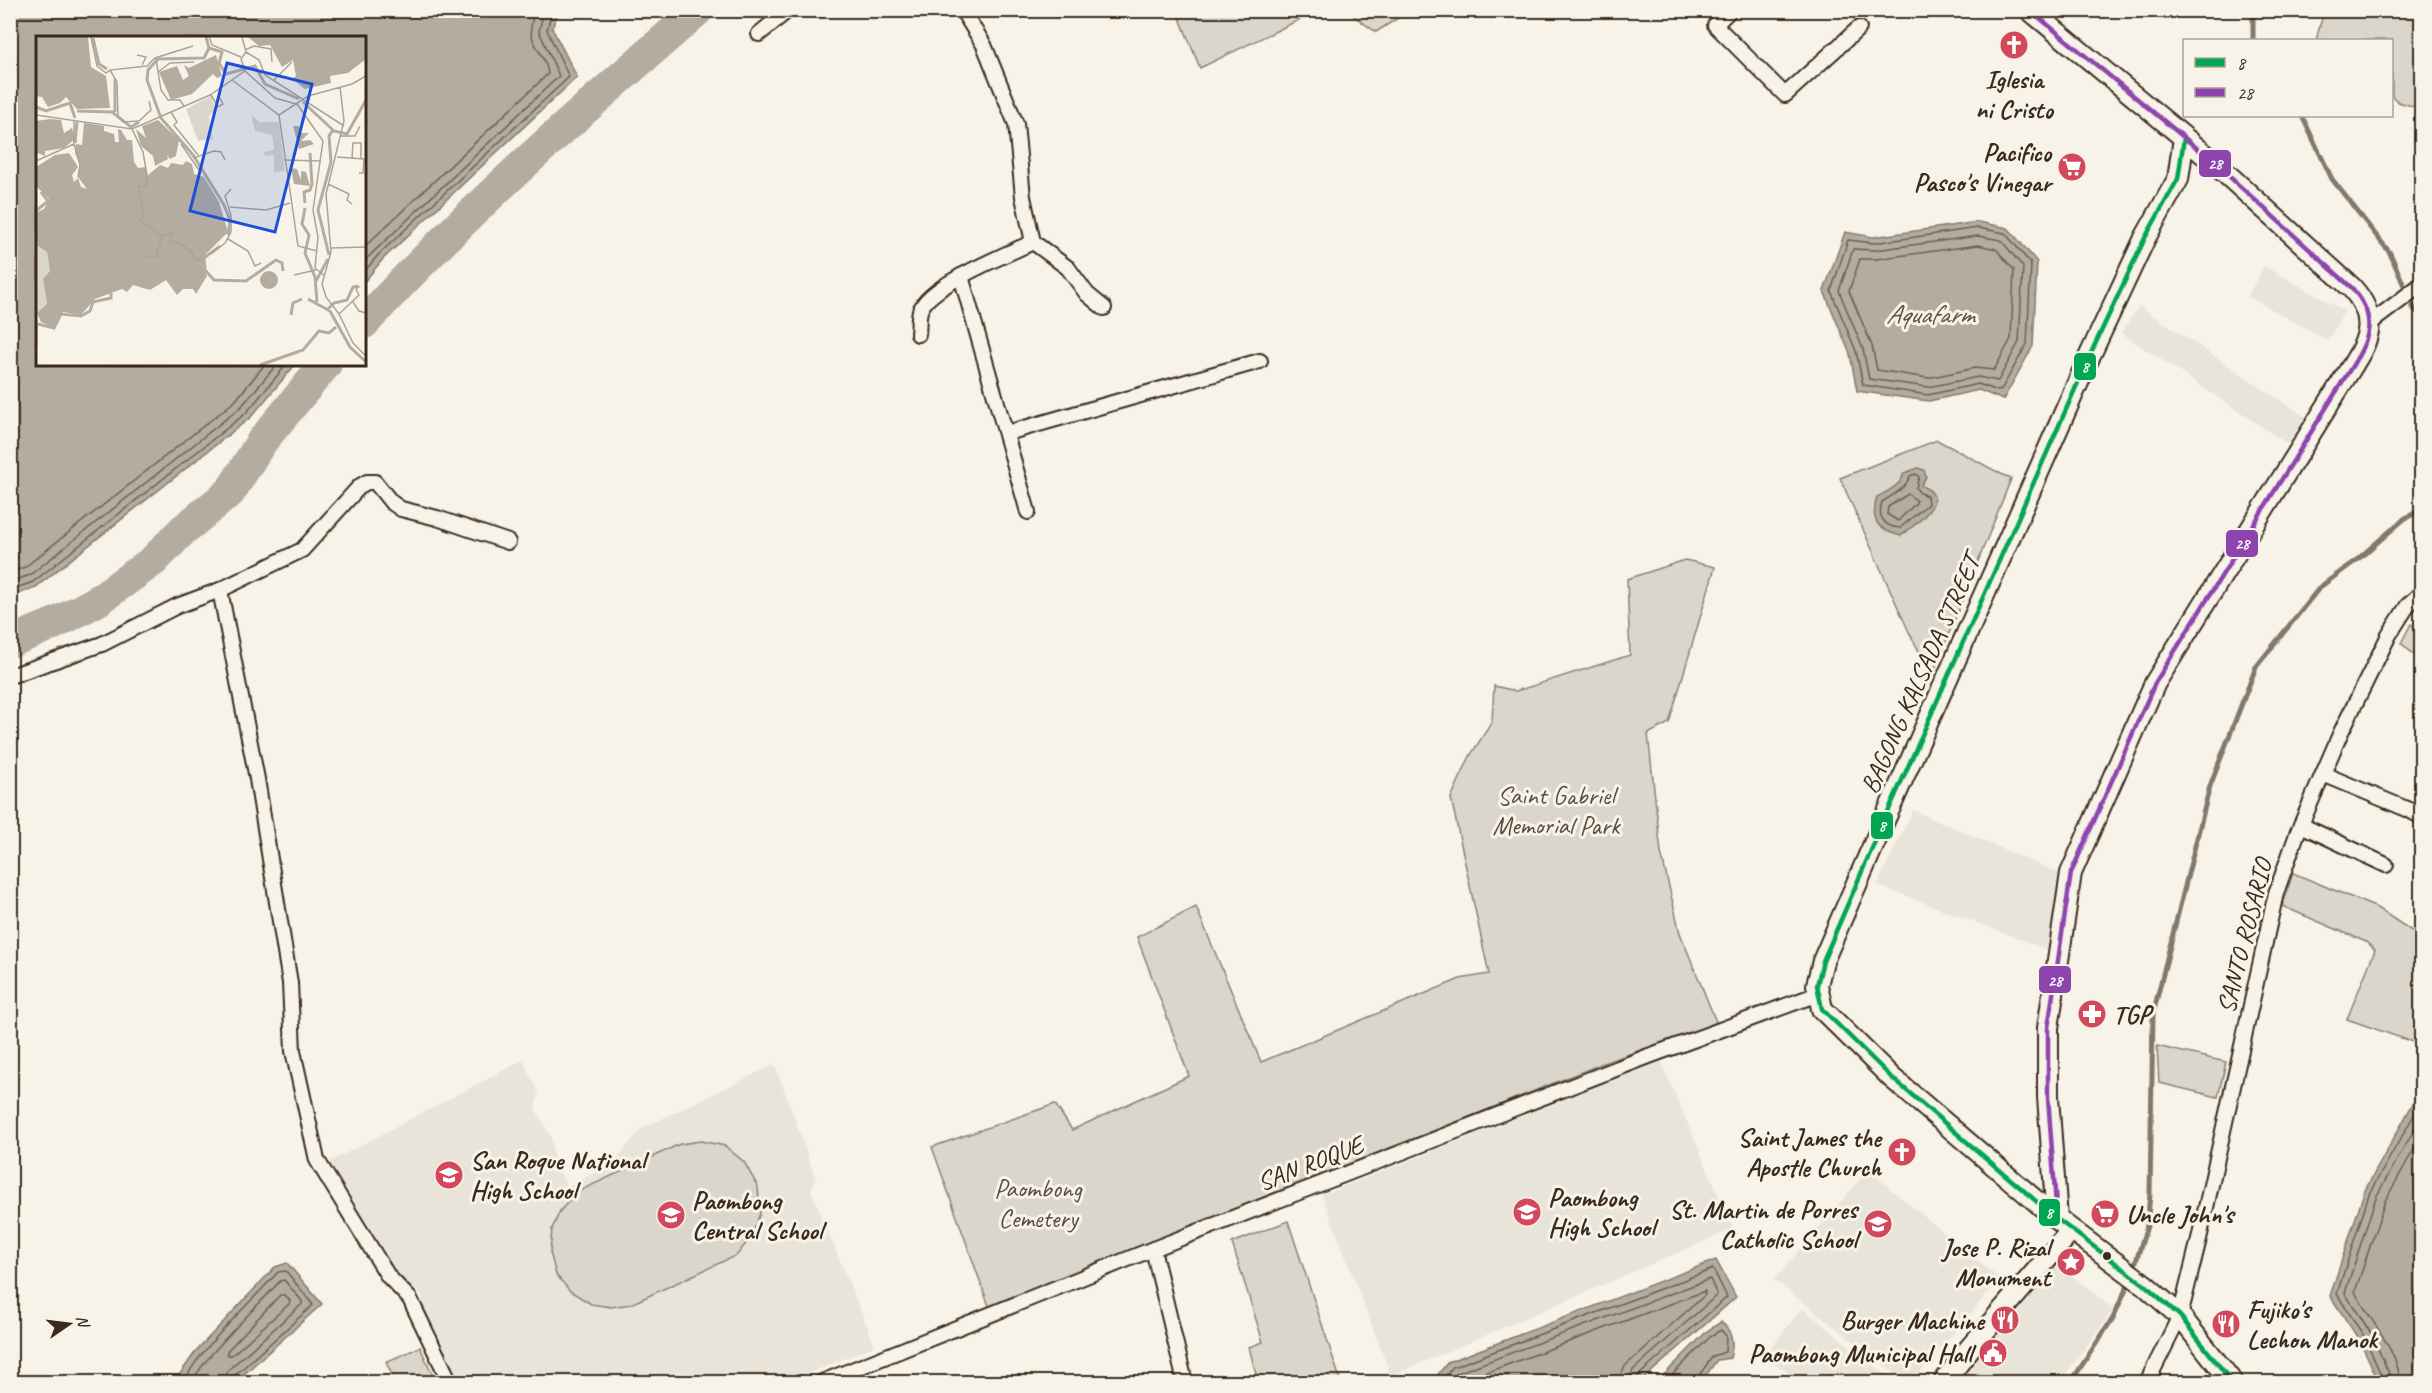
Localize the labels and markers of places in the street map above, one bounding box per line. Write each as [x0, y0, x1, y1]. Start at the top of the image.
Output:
church icon: Iglesia ni Cristo [1998, 29, 2030, 61]
place label: Iglesia ni Cristo [1975, 63, 2054, 126]
place label: Pacifico Pasco's Vinegar [1914, 136, 2054, 199]
supermarket icon: Pacifico Pasco's Vinegar [2056, 151, 2088, 183]
pharmacy icon: TGP [2076, 998, 2108, 1030]
place label: TGP [2113, 998, 2154, 1031]
place label: Saint James the Apostle Church [1738, 1121, 1883, 1184]
church icon: Saint James the Apostle Church [1886, 1136, 1918, 1168]
place label: San Roque National High School [470, 1144, 650, 1207]
school or university icon: San Roque National High School [433, 1159, 465, 1191]
place label: Paombong High School [1548, 1181, 1659, 1244]
place label: Paombong Central School [692, 1184, 828, 1247]
place label: St. Martin de Porres Catholic School [1669, 1193, 1862, 1256]
school or university icon: Paombong High School [1511, 1196, 1543, 1228]
supermarket icon: Uncle John's [2089, 1198, 2121, 1230]
place label: Uncle John's [2126, 1198, 2236, 1231]
school or university icon: Paombong Central School [655, 1199, 687, 1231]
school or university icon: St. Martin de Porres Catholic School [1862, 1208, 1894, 1240]
place label: Jose P. Rizal Monument [1940, 1231, 2054, 1294]
place icon: Jose P. Rizal Monument [2055, 1246, 2087, 1278]
unlabelled marker [2101, 1250, 2113, 1262]
place label: Fujiko's Lechon Manok [2247, 1293, 2379, 1356]
place label: Burger Machine [1841, 1304, 1986, 1337]
restaurant icon: Burger Machine [1989, 1304, 2021, 1336]
restaurant icon: Fujiko's Lechon Manok [2210, 1308, 2242, 1340]
place label: Paombong Municipal Hall [1749, 1337, 1977, 1370]
public building icon: Paombong Municipal Hall [1977, 1337, 2009, 1369]

